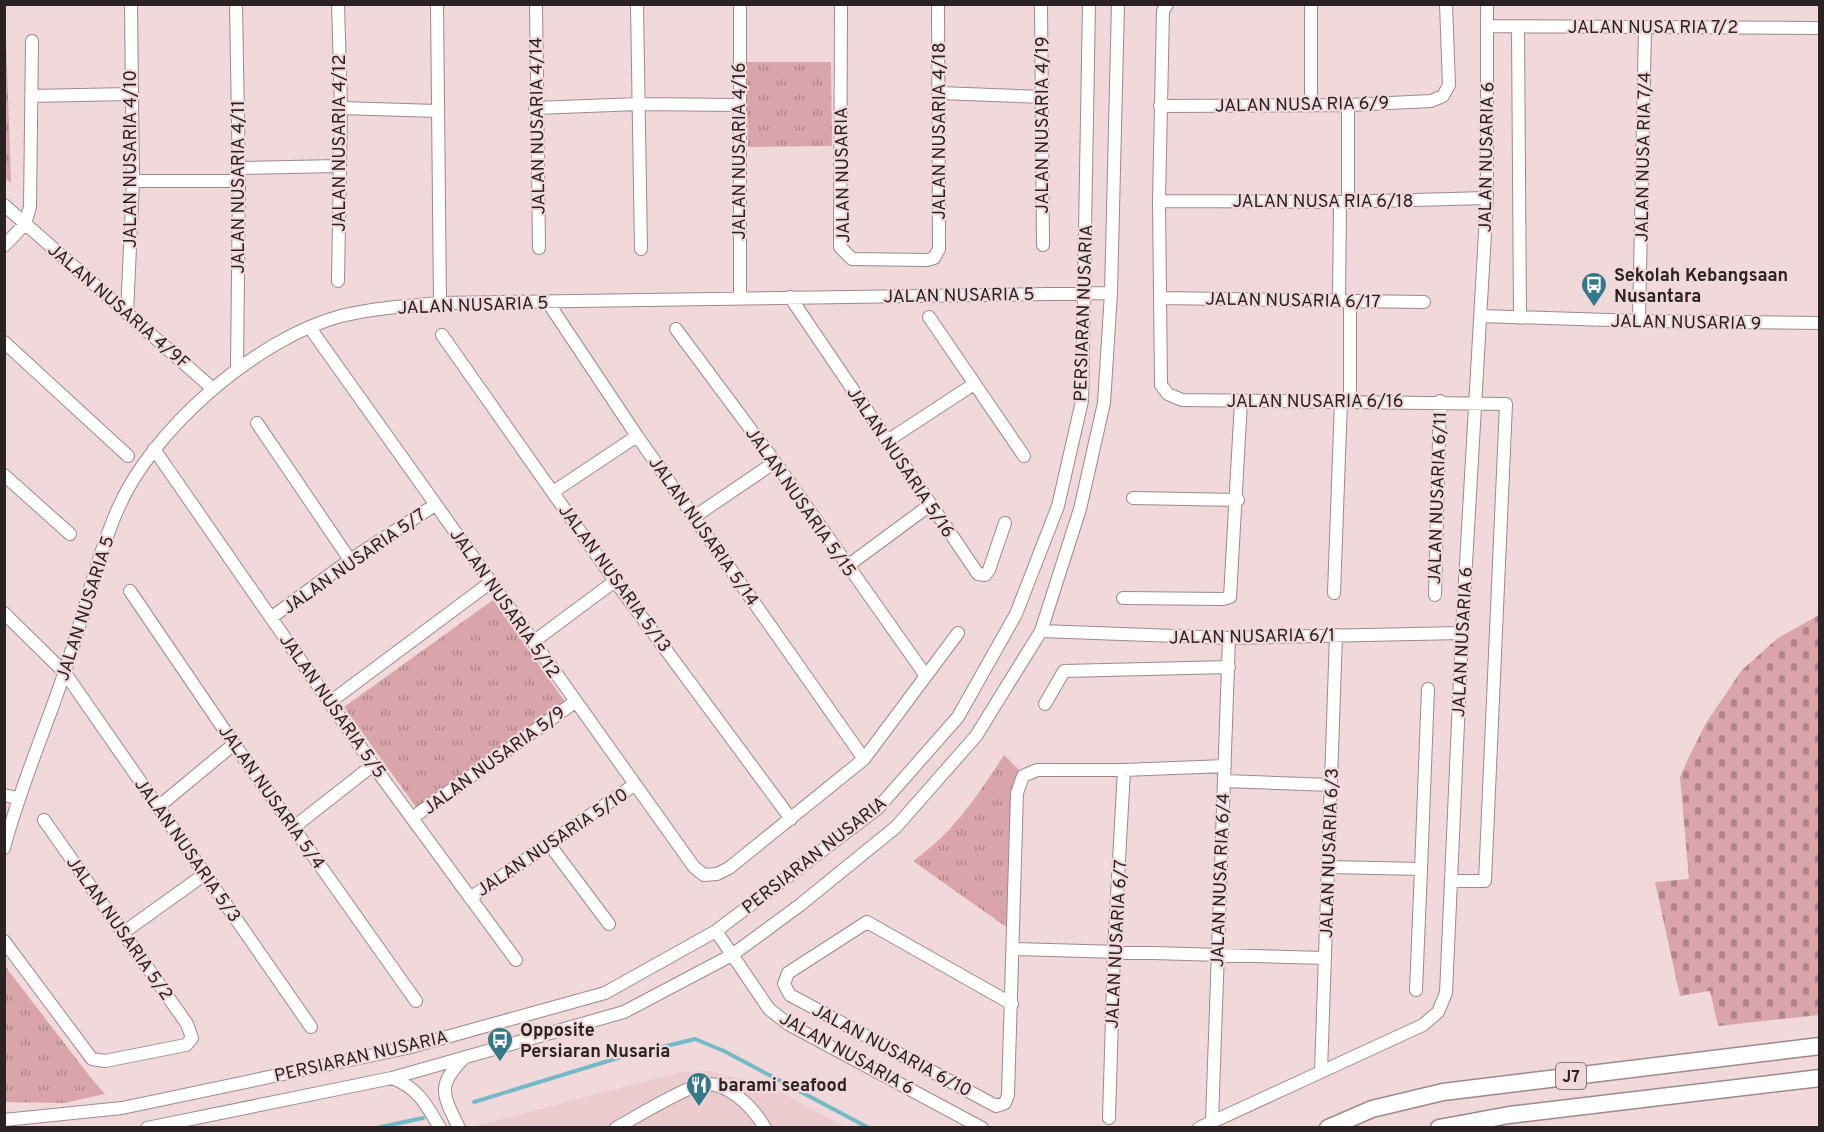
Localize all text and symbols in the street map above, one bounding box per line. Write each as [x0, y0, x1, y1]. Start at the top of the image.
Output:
street label: JALAN NUSA RIA 7/2 [1568, 17, 1738, 40]
street label: JALAN NUSARIA 4/19 [1032, 36, 1055, 214]
street label: JALAN NUSARIA 4/14 [525, 37, 552, 215]
street label: JALAN NUSARIA 4/18 [929, 42, 952, 220]
street label: JALAN NUSARIA 4/12 [329, 54, 352, 232]
street label: JALAN NUSARIA 4/16 [729, 62, 752, 240]
street label: JALAN NUSARIA 4/10 [120, 70, 143, 248]
street label: JALAN NUSA RIA 7/4 [1632, 72, 1657, 242]
street label: JALAN NUSARIA 6 [1475, 82, 1500, 233]
street label: JALAN NUSA RIA 6/9 [1215, 92, 1389, 119]
street label: JALAN NUSARIA 4/11 [228, 100, 251, 274]
street label: JALAN NUSARIA [831, 107, 856, 243]
street label: JALAN NUSA RIA 6/18 [1232, 191, 1414, 214]
street label: PERSIARAN NUSARIA [1070, 224, 1099, 402]
street label: JALAN NUSARIA 4/9F [42, 239, 194, 375]
place label: Sekolah Kebangsaan Nusantara [1614, 265, 1788, 309]
bus stop icon: Sekolah Kebangsaan Nusantara [1579, 270, 1609, 308]
street label: JALAN NUSARIA 5 [883, 284, 1035, 309]
street label: JALAN NUSARIA 6/17 [1205, 288, 1381, 315]
street label: JALAN NUSARIA 5 [397, 292, 549, 321]
street label: JALAN NUSARIA 9 [1610, 311, 1761, 336]
street label: JALAN NUSARIA 5/16 [841, 383, 959, 543]
street label: JALAN NUSARIA 6/16 [1227, 391, 1403, 414]
street label: JALAN NUSARIA 6/11 [1424, 411, 1453, 585]
street label: JALAN NUSARIA 5/15 [739, 423, 860, 582]
street label: JALAN NUSARIA 5/14 [642, 453, 763, 611]
street label: JALAN NUSARIA 5/13 [552, 500, 675, 657]
street label: JALAN NUSARIA 5/7 [279, 504, 431, 620]
street label: JALAN NUSARIA 5/12 [443, 525, 564, 683]
street label: JALAN NUSARIA 5 [52, 533, 121, 684]
street label: JALAN NUSARIA 6 [1448, 566, 1479, 718]
street label: JALAN NUSARIA 6/1 [1169, 625, 1335, 650]
street label: JALAN NUSARIA 5/5 [273, 630, 390, 784]
street label: JALAN NUSARIA 5/9 [419, 702, 571, 821]
street label: JALAN NUSARIA 5/4 [212, 721, 329, 875]
street label: JALAN NUSARIA 6/3 [1316, 768, 1345, 939]
street label: JALAN NUSARIA 5/3 [128, 774, 245, 927]
street label: JALAN NUSARIA 5/10 [473, 784, 633, 903]
street label: PERSIARAN NUSARIA [738, 792, 892, 920]
street label: JALAN NUSA RIA 6/4 [1207, 792, 1236, 968]
street label: JALAN NUSARIA 5/2 [60, 852, 177, 1005]
street label: JALAN NUSARIA 6/7 [1102, 859, 1133, 1029]
street label: JALAN NUSARIA 6/10 [808, 999, 976, 1101]
street label: JALAN NUSARIA 6 [776, 1007, 918, 1099]
place label: Opposite Persiaran Nusaria [520, 1020, 670, 1064]
bus stop icon: Opposite Persiaran Nusaria [485, 1025, 515, 1063]
street label: PERSIARAN NUSARIA [272, 1026, 450, 1089]
road number: J7 [1556, 1063, 1586, 1089]
restaurant icon: barami seafood [684, 1070, 714, 1108]
place label: barami seafood [718, 1075, 847, 1098]

